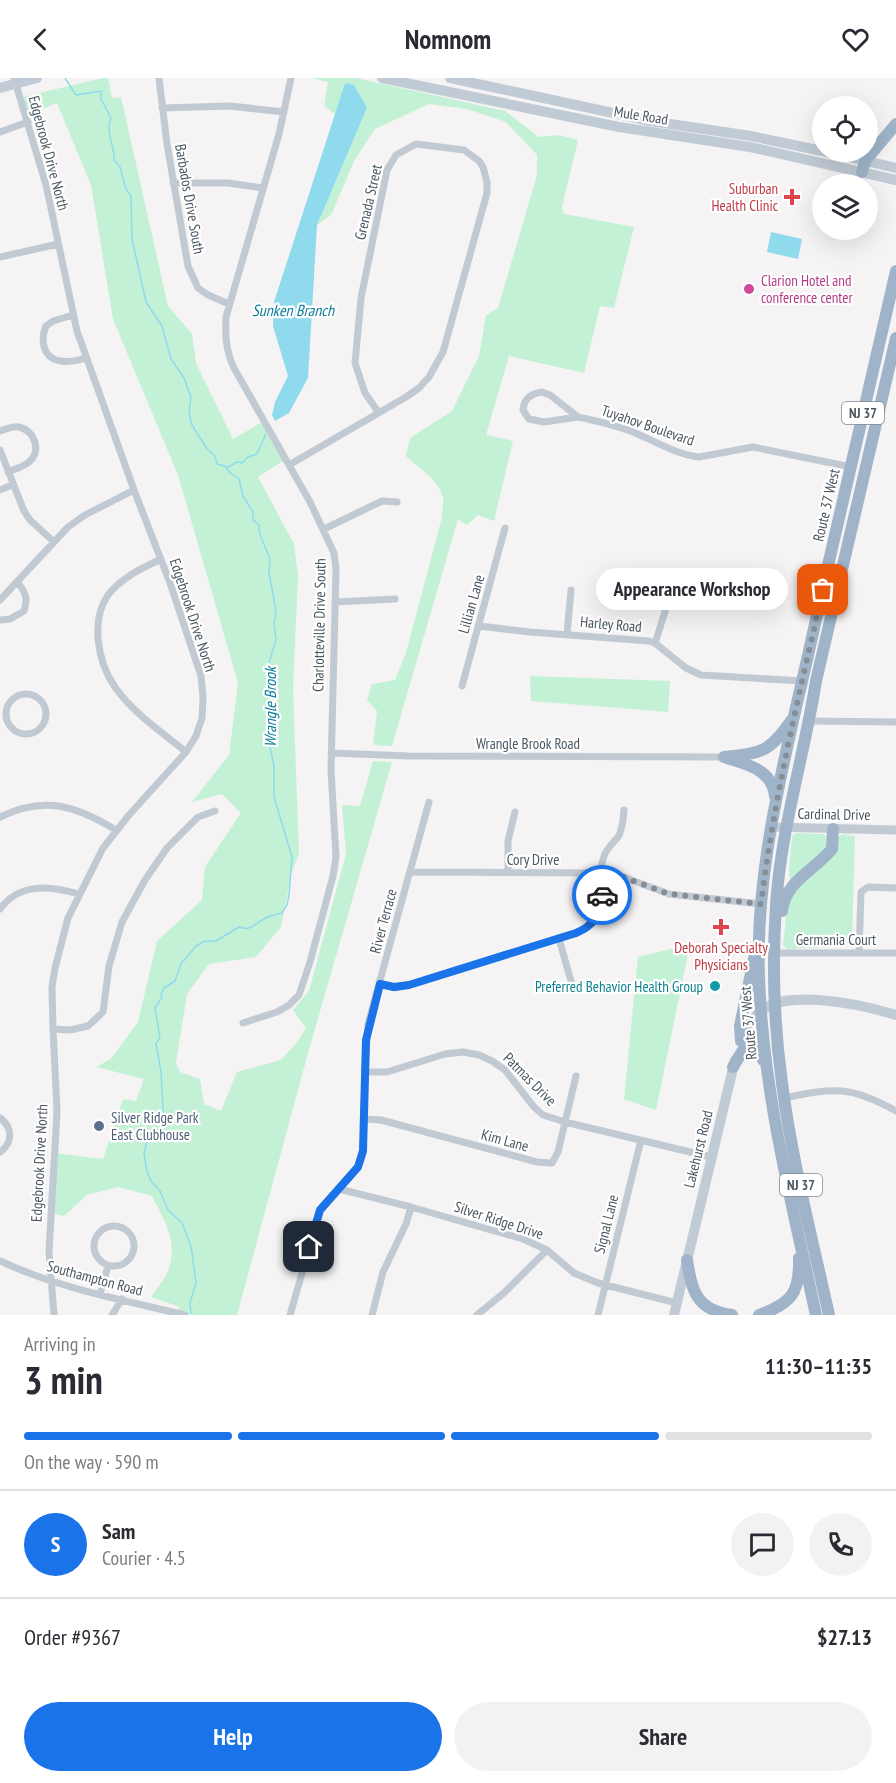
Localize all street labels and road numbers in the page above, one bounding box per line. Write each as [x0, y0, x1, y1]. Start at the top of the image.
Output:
street label: Edgebrook Drive North [25, 94, 73, 212]
street label: Mule Road [613, 101, 669, 129]
street label: Barbados Drive South [171, 142, 209, 256]
street label: Grenada Street [350, 162, 386, 242]
street label: Tuyahov Boulevard [599, 400, 697, 450]
road number: NJ 37 [842, 402, 884, 424]
street label: Route 37 West [808, 467, 844, 543]
street label: Edgebrook Drive North [166, 556, 220, 674]
street label: Charlotteville Drive South [308, 558, 330, 692]
street label: Lillian Lane [454, 572, 488, 636]
street label: Harley Road [580, 612, 642, 636]
street label: Wrangle Brook Road [476, 734, 580, 753]
street label: Cardinal Drive [797, 804, 871, 824]
street label: Cory Drive [507, 850, 559, 869]
street label: River Terrace [365, 887, 401, 955]
street label: Germania Court [796, 930, 876, 949]
street label: Route 37 West [735, 985, 761, 1061]
street label: Patmas Drive [499, 1048, 561, 1110]
street label: Edgebrook Drive North [26, 1104, 52, 1222]
street label: Lakehurst Road [679, 1108, 717, 1190]
street label: Kim Lane [479, 1125, 531, 1155]
road number: NJ 37 [780, 1174, 822, 1196]
street label: Signal Lane [589, 1192, 623, 1256]
street label: Silver Ridge Drive [452, 1197, 546, 1243]
street label: Southampton Road [45, 1256, 145, 1300]

